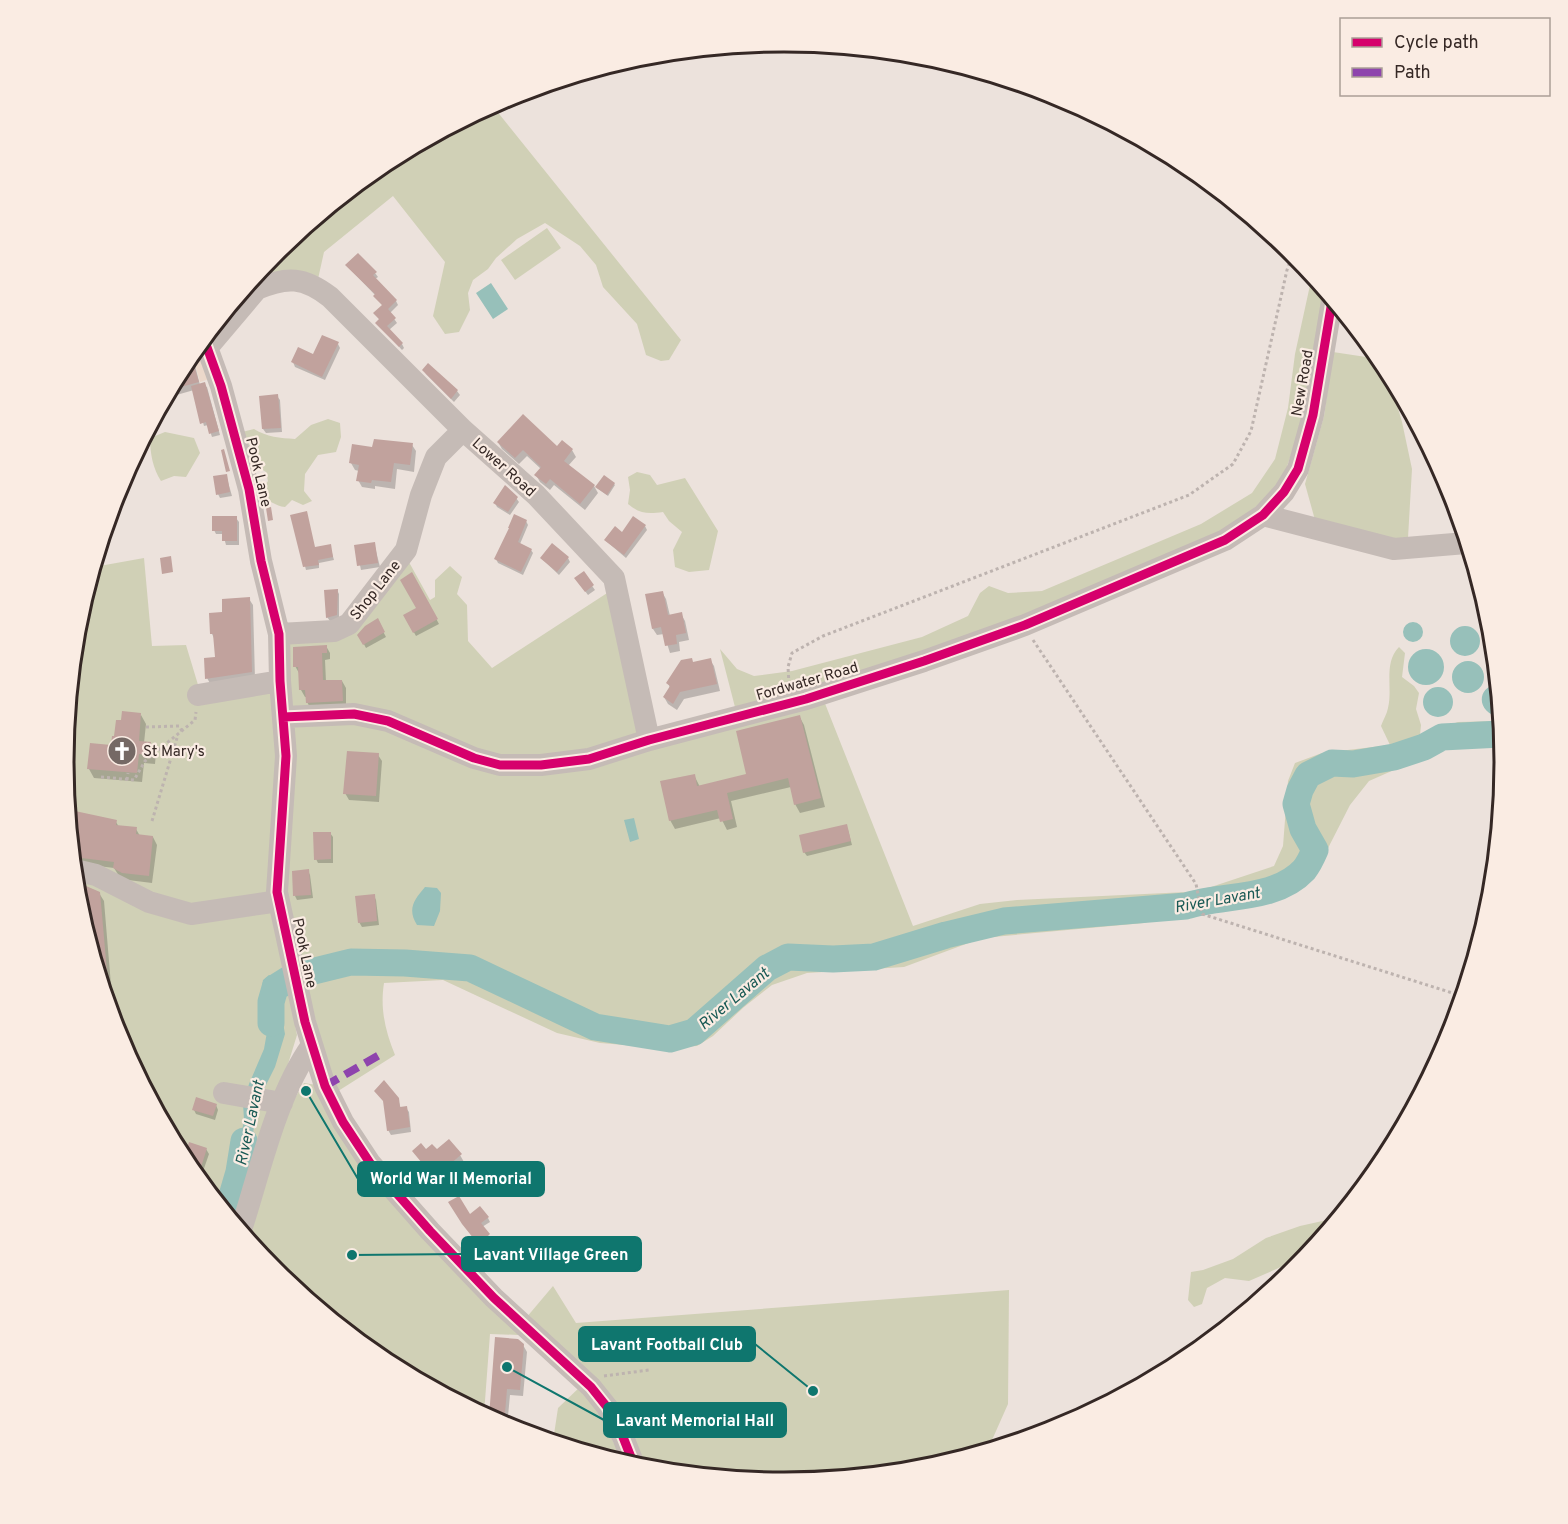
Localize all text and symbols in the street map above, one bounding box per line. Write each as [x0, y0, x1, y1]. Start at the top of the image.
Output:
legend [1340, 18, 1550, 96]
text: Cycle path [1394, 32, 1479, 55]
text: Path [1394, 62, 1431, 85]
street label: New Road [1288, 348, 1319, 418]
street label: Lower Road [467, 434, 539, 502]
street label: Pook Lane [240, 436, 275, 509]
street label: Shop Lane [347, 557, 406, 625]
street label: Fordwater Road [754, 659, 861, 706]
church icon: St Mary's [106, 735, 138, 767]
place label: St Mary's [143, 743, 205, 762]
water label: River Lavant [1173, 883, 1263, 918]
street label: Pook Lane [287, 917, 320, 990]
water label: River Lavant [695, 963, 775, 1035]
water label: River Lavant [232, 1078, 270, 1168]
callout: World War II Memorial [358, 1162, 544, 1196]
text: World War II Memorial [370, 1170, 532, 1190]
callout: Lavant Village Green [462, 1237, 641, 1271]
text: Lavant Village Green [474, 1246, 628, 1266]
callout: Lavant Football Club [579, 1327, 755, 1361]
text: Lavant Football Club [591, 1336, 743, 1356]
callout: Lavant Memorial Hall [604, 1403, 786, 1437]
text: Lavant Memorial Hall [616, 1412, 774, 1432]

